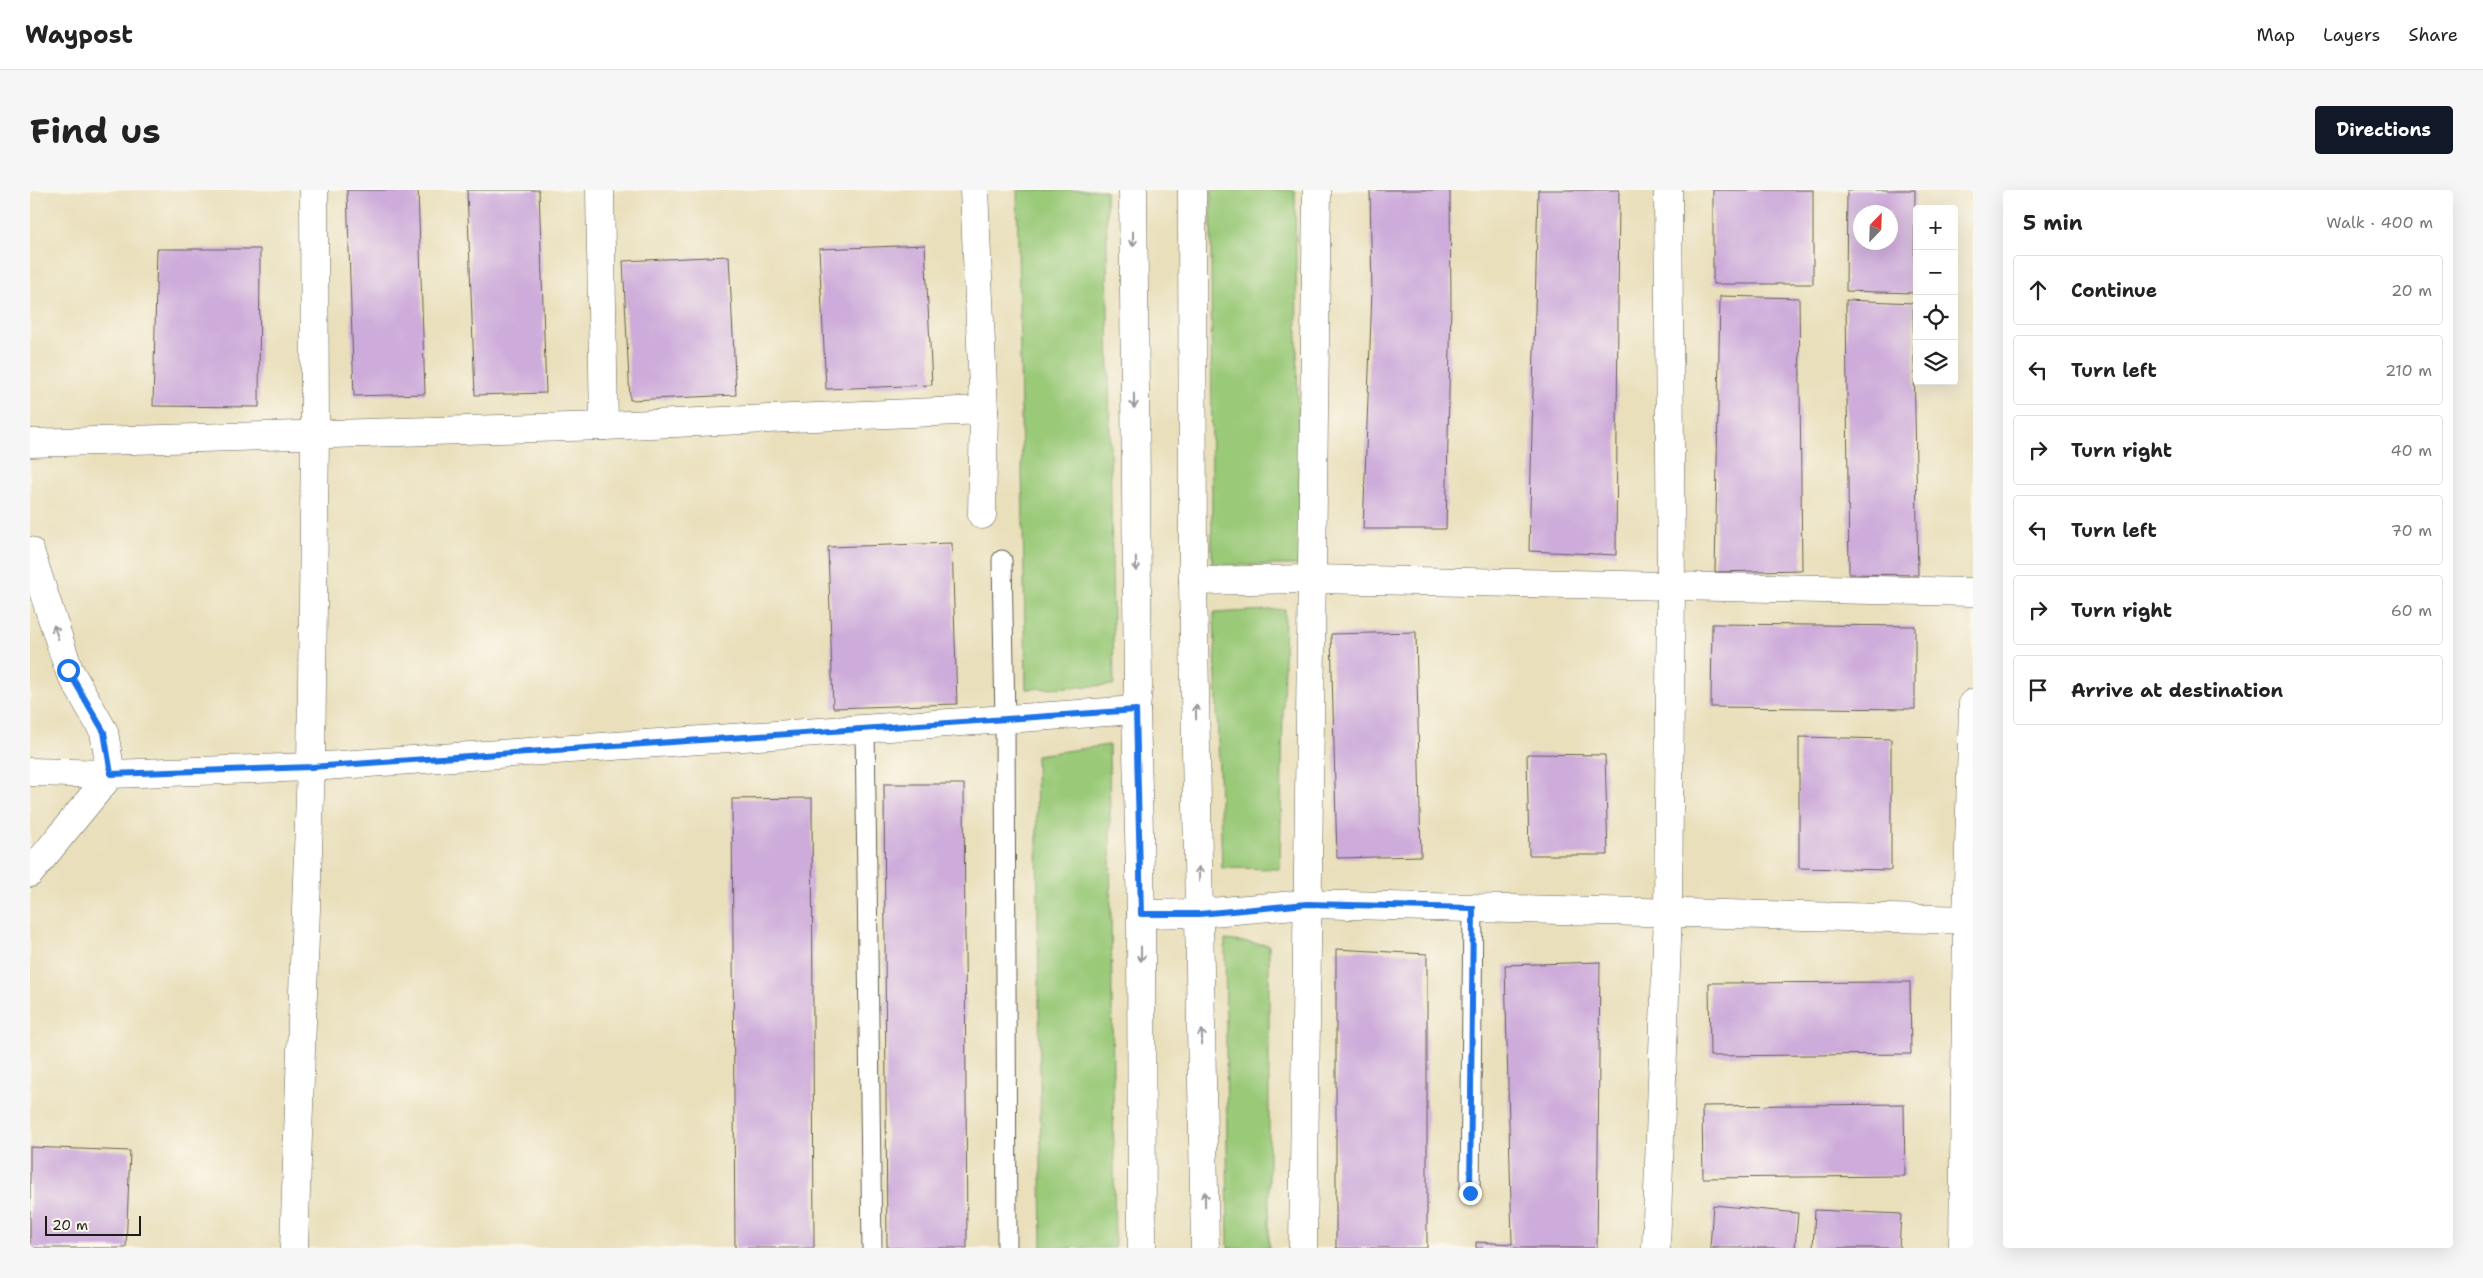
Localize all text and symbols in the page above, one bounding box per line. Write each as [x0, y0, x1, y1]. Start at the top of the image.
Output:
text: Waypost [25, 19, 133, 51]
text: Map [2257, 23, 2295, 47]
text: Layers [2323, 23, 2380, 47]
text: Share [2408, 23, 2458, 47]
button: Directions [2315, 106, 2453, 154]
text: Find us [30, 107, 161, 154]
north arrow [1853, 205, 1898, 250]
map controls [1913, 205, 1958, 385]
button: + [1913, 205, 1958, 250]
text: 5 min [2023, 209, 2083, 237]
text: Walk · 400 m [2326, 212, 2433, 233]
one-way arrow [1128, 230, 1138, 246]
button: − [1913, 250, 1958, 295]
icon: ahead [2024, 276, 2052, 304]
text: Continue [2071, 278, 2157, 303]
text: 20 m [2391, 280, 2432, 301]
button: locate [1913, 295, 1958, 340]
button: layers [1913, 340, 1958, 385]
icon: left [2024, 356, 2052, 384]
text: Turn left [2071, 358, 2157, 383]
text: 210 m [2385, 360, 2432, 381]
one-way arrow [1129, 392, 1139, 409]
icon: right [2024, 436, 2052, 464]
text: Turn right [2071, 438, 2172, 463]
text: 40 m [2390, 440, 2432, 461]
icon: left [2024, 516, 2052, 544]
text: Turn left [2071, 518, 2157, 543]
text: 70 m [2391, 520, 2432, 541]
one-way arrow [1131, 555, 1141, 571]
icon: right [2024, 596, 2052, 624]
text: Turn right [2071, 598, 2172, 623]
text: 60 m [2391, 600, 2432, 621]
one-way arrow [51, 624, 61, 640]
route start [57, 659, 80, 682]
icon: arrive [2024, 676, 2052, 704]
text: Arrive at destination [2071, 678, 2283, 703]
one-way arrow [1191, 704, 1201, 720]
one-way arrow [1194, 867, 1203, 883]
one-way arrow [1136, 945, 1146, 961]
one-way arrow [1197, 1029, 1206, 1045]
route end [1459, 1182, 1482, 1205]
one-way arrow [1200, 1192, 1209, 1208]
scale bar [45, 1213, 141, 1236]
text: 20 m [52, 1216, 88, 1234]

